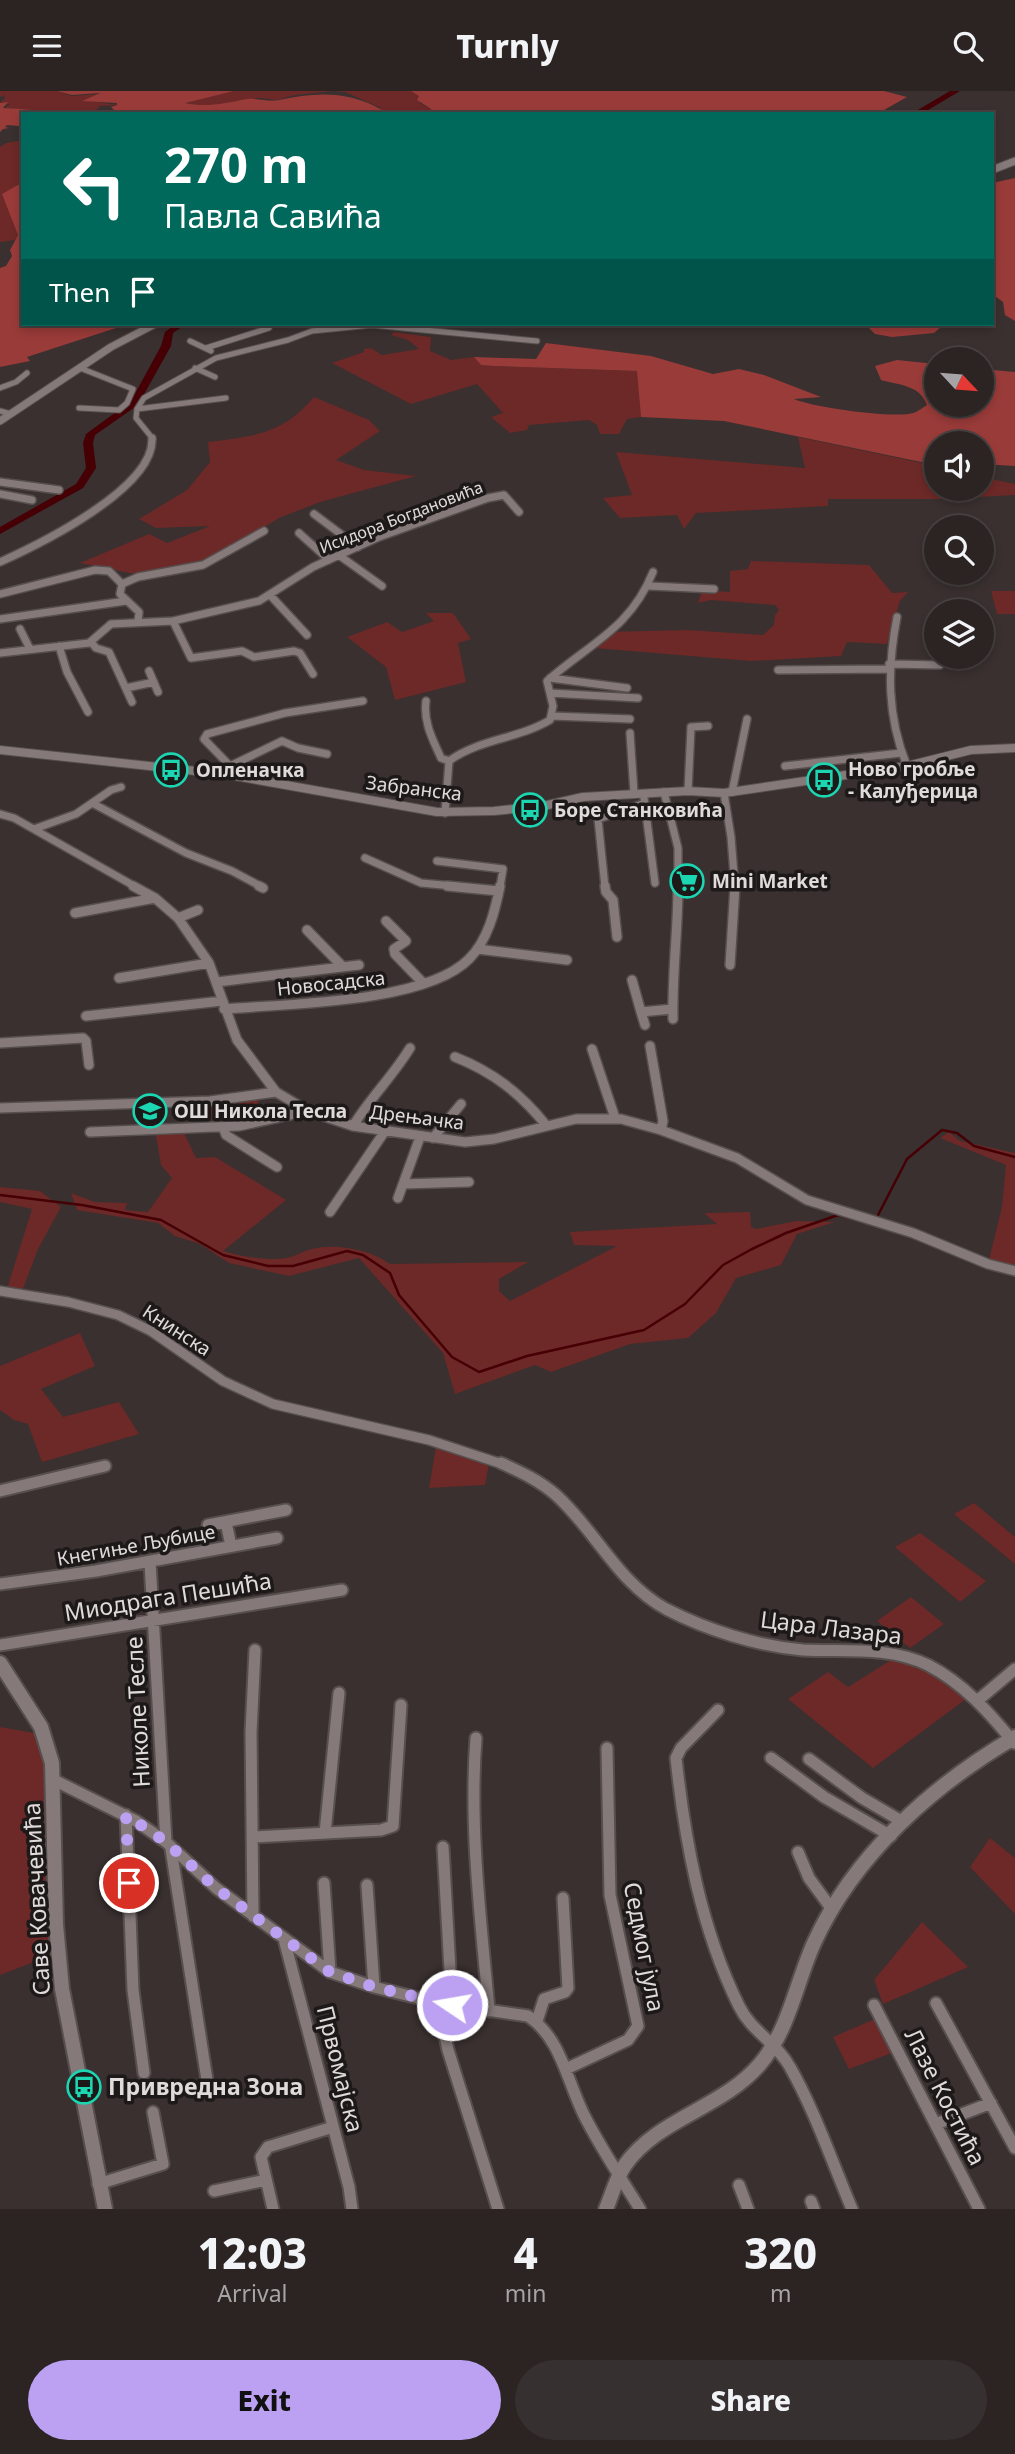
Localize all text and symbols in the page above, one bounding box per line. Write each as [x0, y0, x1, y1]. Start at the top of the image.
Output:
text: Turnly [456, 24, 559, 67]
icon: menu [28, 27, 66, 65]
icon: search [949, 27, 987, 65]
text: 270 m [164, 131, 309, 197]
icon: left [49, 140, 140, 231]
text: Павла Савића [164, 194, 382, 237]
icon: arrive [124, 273, 162, 311]
text: Then [49, 274, 110, 310]
north arrow [924, 347, 994, 417]
map controls [924, 347, 994, 669]
button: sound [924, 431, 994, 501]
street label: Исидора Богдановића [316, 476, 486, 558]
button: search [924, 515, 994, 585]
button: layers [924, 599, 994, 669]
bus stop icon: Опленачка [152, 751, 190, 789]
place label: Ново гробље - Калуђерица [848, 756, 978, 804]
place label: Опленачка [196, 757, 305, 783]
bus stop icon: Ново гробље - Калуђерица [805, 761, 843, 799]
street label: Забранска [365, 769, 463, 807]
bus stop icon: Боре Станковића [511, 791, 549, 829]
place label: Боре Станковића [554, 797, 723, 823]
supermarket icon: Mini Market [668, 862, 706, 900]
place label: Mini Market [712, 868, 828, 894]
street label: Новосадска [276, 964, 386, 1002]
school or university icon: ОШ Никола Тесла [131, 1092, 169, 1130]
place label: ОШ Никола Тесла [174, 1098, 347, 1124]
street label: Дрењачка [368, 1098, 466, 1136]
street label: Книнска [138, 1298, 216, 1362]
street label: Кнегиње Љубице [55, 1518, 217, 1572]
street label: Миодрага Пешића [62, 1564, 274, 1628]
street label: Цара Лазара [759, 1602, 904, 1652]
street label: Николе Тесле [117, 1636, 157, 1788]
street label: Саве Ковачевића [15, 1802, 57, 1996]
pin [99, 1853, 159, 1913]
icon: arrive [110, 1864, 148, 1902]
street label: Седмог јула [617, 1879, 673, 2014]
position arrow [415, 1968, 489, 2042]
street label: Првомајска [310, 2002, 372, 2136]
street label: Лазе Костића [898, 2023, 994, 2170]
bus stop icon: Привредна Зона [65, 2068, 103, 2106]
place label: Привредна Зона [108, 2070, 303, 2102]
text: 12:03 [198, 2224, 307, 2281]
text: 4 [513, 2224, 538, 2281]
text: 320 [744, 2224, 817, 2281]
text: Arrival [217, 2277, 287, 2309]
text: min [505, 2277, 546, 2309]
text: m [770, 2277, 791, 2309]
button: Exit [28, 2360, 501, 2440]
button: Share [515, 2360, 987, 2440]

